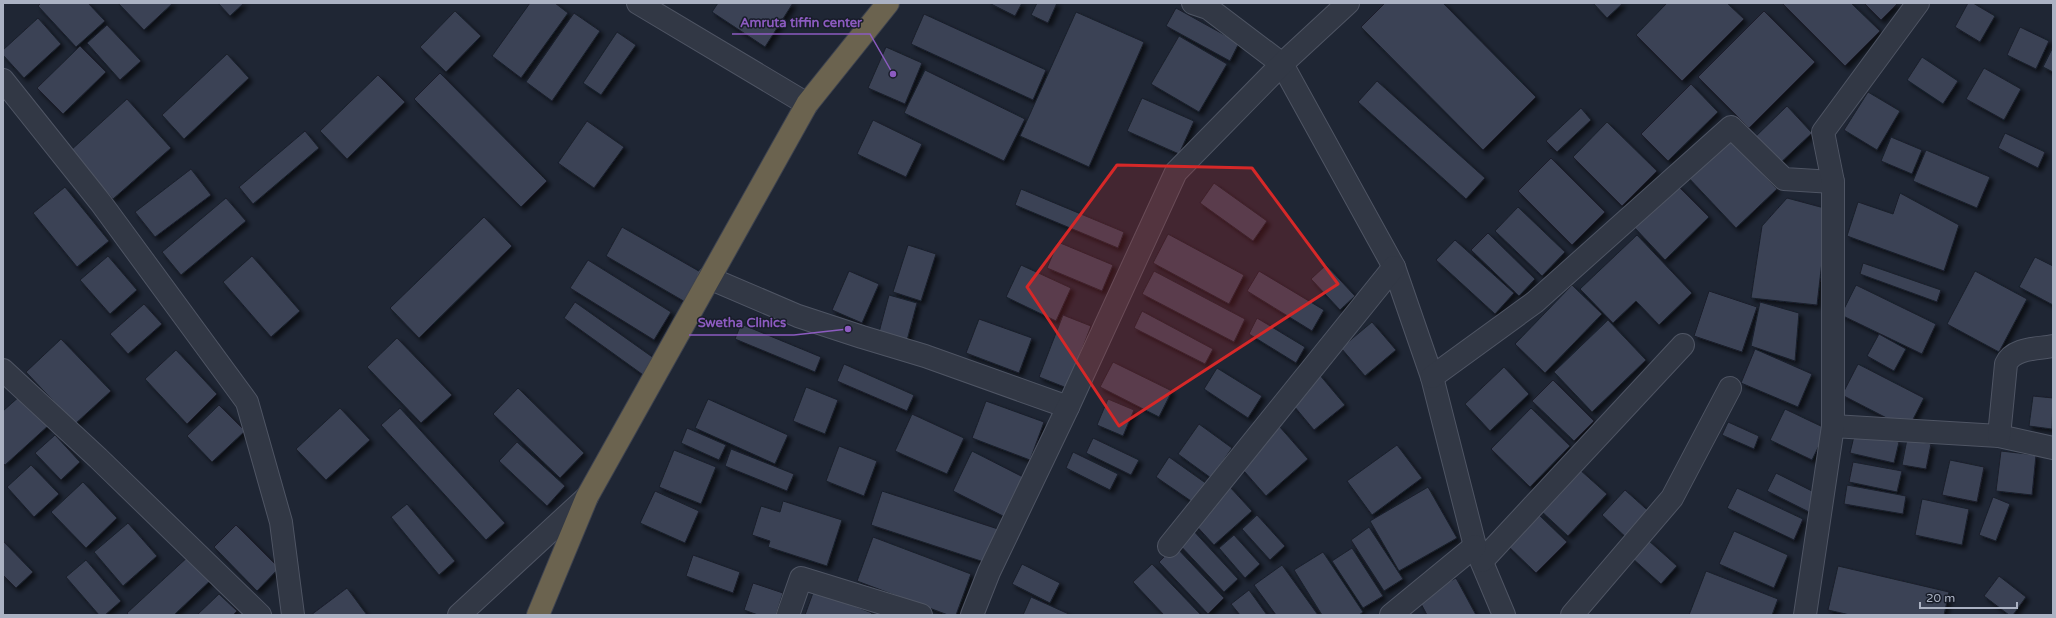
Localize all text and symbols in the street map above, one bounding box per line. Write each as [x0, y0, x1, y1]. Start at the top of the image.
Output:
callout: Amruta tiffin center [732, 9, 870, 34]
text: Amruta tiffin center [740, 15, 863, 31]
callout: Swetha Clinics [689, 310, 794, 335]
text: Swetha Clinics [698, 315, 786, 331]
scale bar [1920, 584, 2017, 610]
text: 20 m [1926, 591, 1955, 605]

